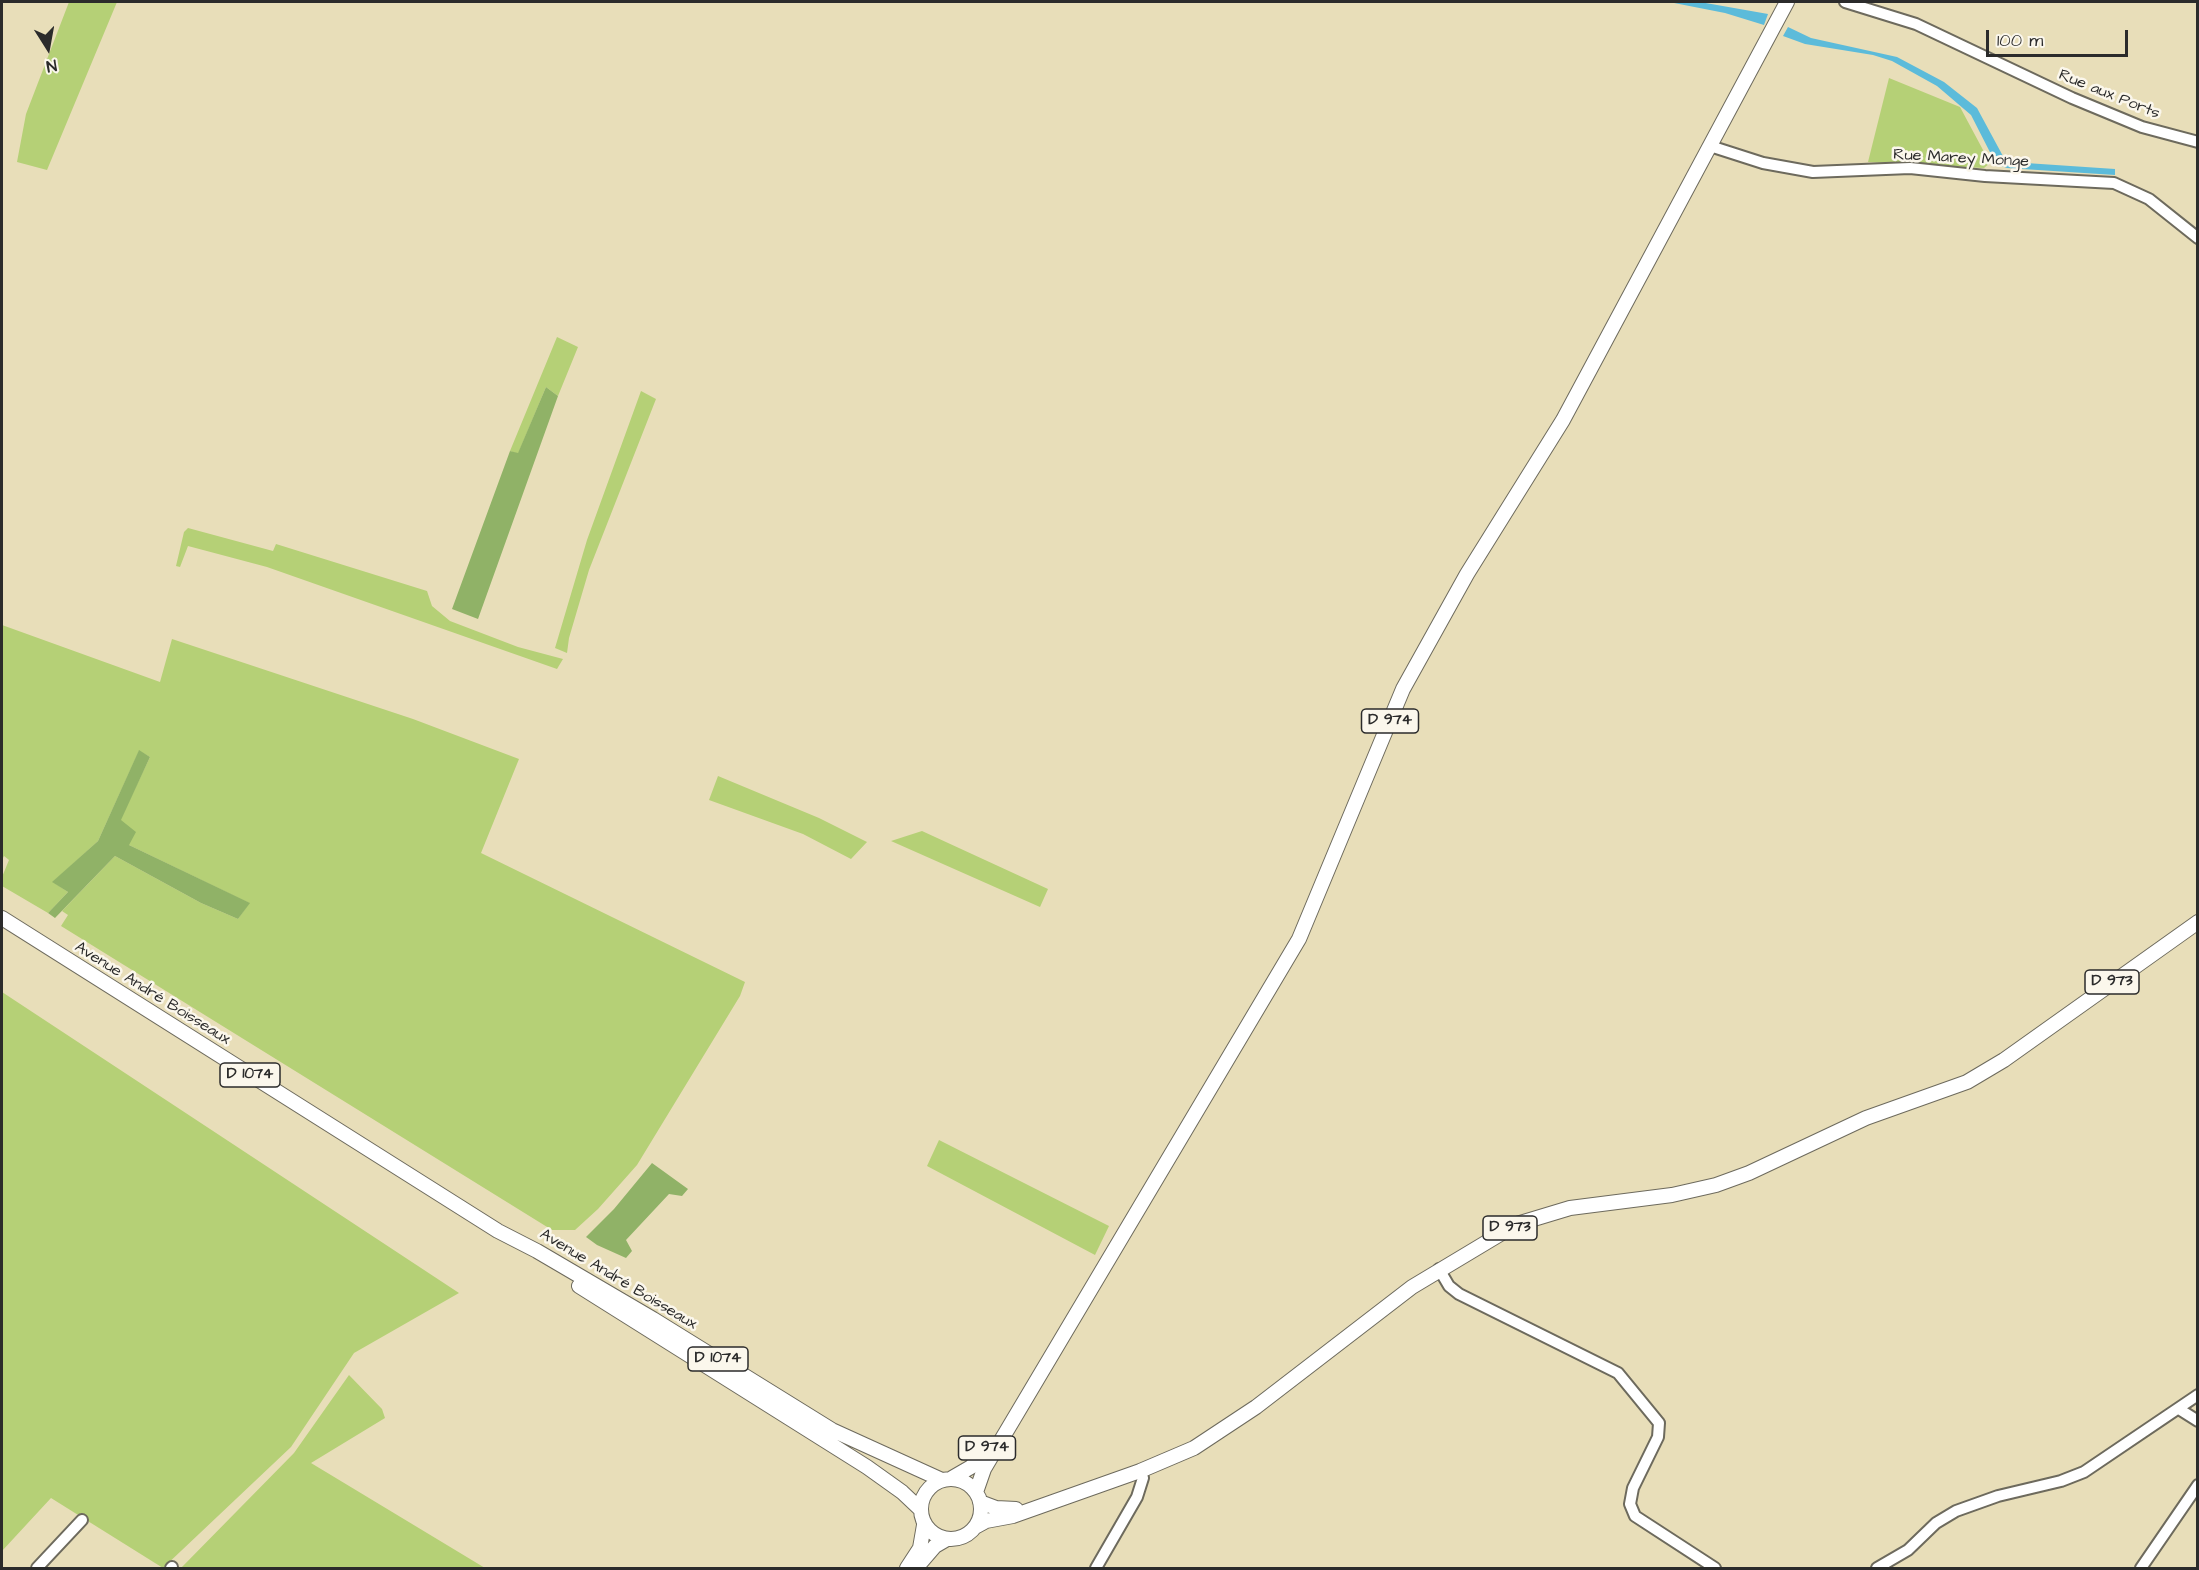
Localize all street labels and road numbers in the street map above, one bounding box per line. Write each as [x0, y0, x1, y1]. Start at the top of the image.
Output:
street label: Rue aux Ports [2056, 66, 2162, 124]
street label: Rue Marey Monge [1893, 146, 2029, 172]
road number: D 974 [1362, 709, 1418, 733]
street label: Avenue André Boisseaux [71, 938, 233, 1050]
road number: D 973 [2085, 970, 2139, 994]
road number: D 1074 [220, 1063, 280, 1087]
road number: D 973 [1483, 1216, 1537, 1240]
street label: Avenue André Boisseaux [536, 1225, 700, 1335]
road number: D 1074 [688, 1347, 748, 1371]
road number: D 974 [958, 1436, 1016, 1460]

